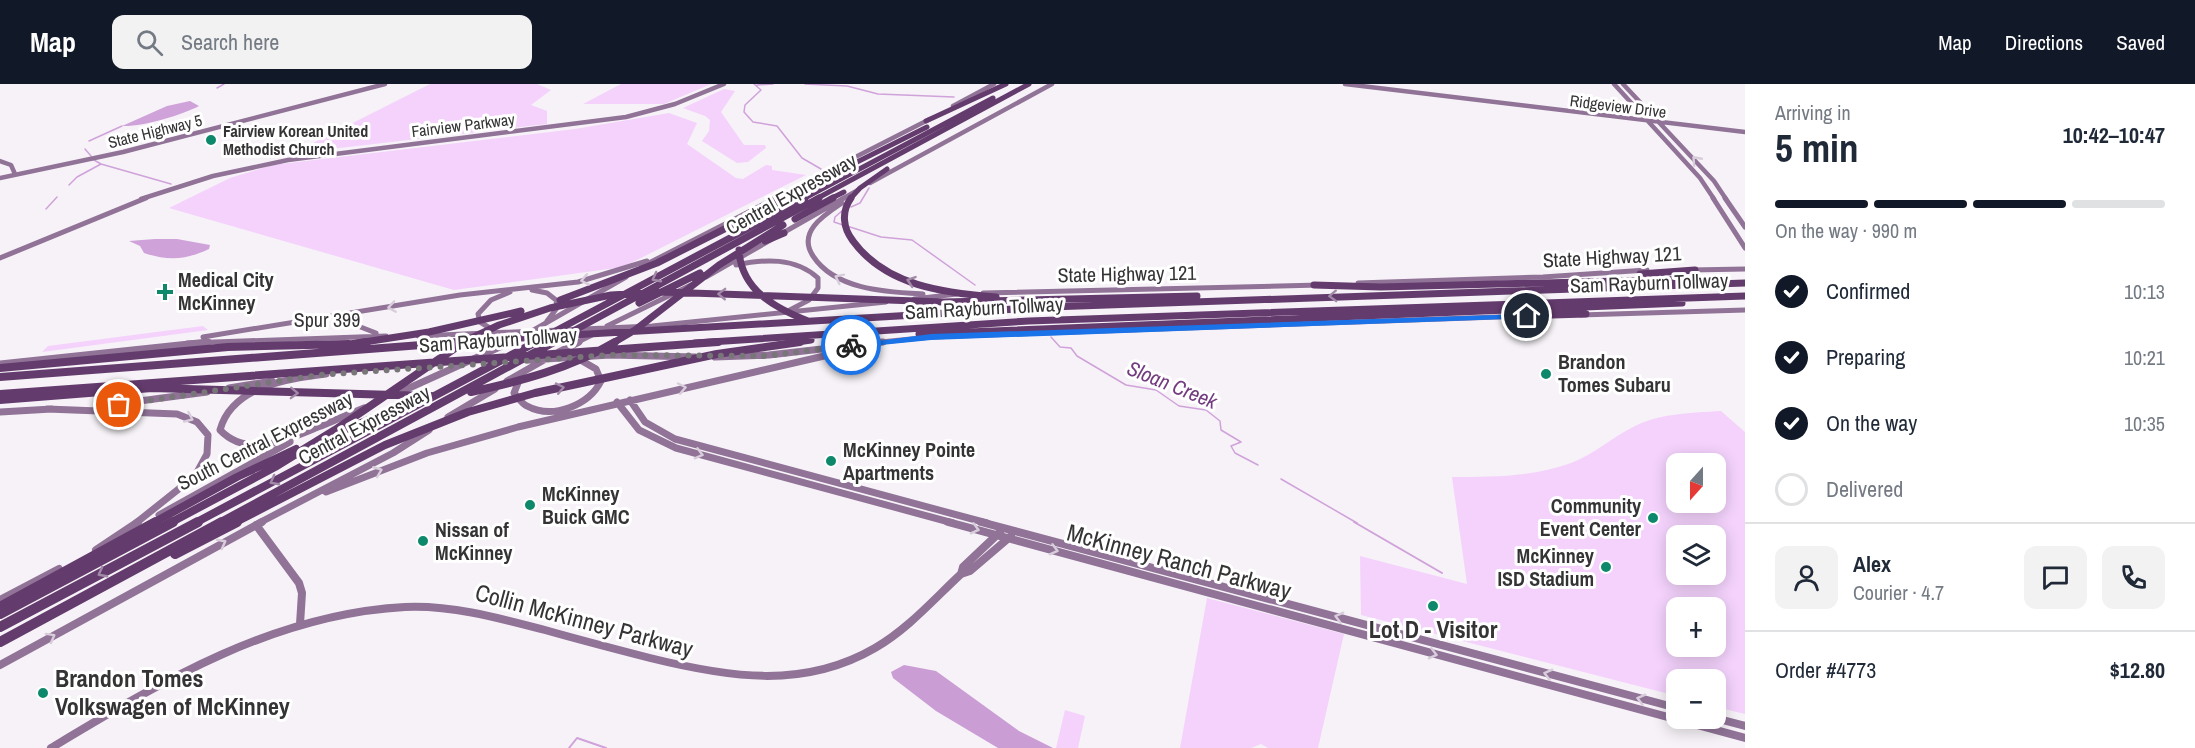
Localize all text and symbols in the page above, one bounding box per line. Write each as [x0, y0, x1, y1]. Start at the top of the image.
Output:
search box [112, 15, 532, 69]
text: Map [30, 23, 76, 61]
icon: search [133, 26, 166, 59]
text: Search here [181, 27, 279, 57]
text: Map [1938, 28, 1972, 57]
text: Directions [2005, 28, 2083, 57]
text: Saved [2116, 28, 2165, 57]
street label: Ridgeview Drive [1569, 89, 1667, 123]
text: Arriving in [1775, 99, 1851, 126]
street label: Fairview Parkway [410, 108, 516, 142]
street label: State Highway 5 [106, 109, 204, 153]
place label: Fairview Korean United Methodist Church [223, 120, 368, 160]
text: 10:42–10:47 [2063, 120, 2165, 150]
text: 5 min [1775, 122, 1859, 174]
marker: Fairview Korean United Methodist Church [204, 133, 218, 147]
street label: Central Expressway [720, 146, 862, 241]
one-way arrow [1692, 157, 1703, 168]
text: On the way · 990 m [1775, 217, 1917, 244]
street label: State Highway 121 [1542, 239, 1682, 274]
street label: State Highway 121 [1057, 259, 1197, 288]
place label: Medical City McKinney [178, 266, 275, 316]
street label: Sam Rayburn Tollway [1569, 266, 1729, 299]
one-way arrow [651, 271, 662, 282]
one-way arrow [580, 273, 590, 286]
one-way arrow [834, 273, 845, 285]
one-way arrow [906, 275, 917, 288]
icon: check [1775, 275, 1808, 308]
text: Confirmed [1826, 276, 1910, 306]
text: 10:13 [2124, 278, 2165, 305]
marker: Medical City McKinney [156, 283, 174, 301]
one-way arrow [718, 288, 727, 301]
street label: Sam Rayburn Tollway [904, 290, 1065, 325]
one-way arrow [1328, 290, 1337, 303]
pin [1501, 290, 1552, 341]
icon: home [1510, 299, 1543, 332]
one-way arrow [387, 300, 397, 312]
street label: Spur 399 [294, 306, 360, 333]
courier [821, 315, 881, 375]
street label: Sam Rayburn Tollway [418, 320, 579, 358]
icon: bike [835, 329, 868, 362]
icon: check [1775, 341, 1808, 374]
text: Preparing [1826, 342, 1905, 372]
text: 10:21 [2124, 344, 2165, 371]
place label: Brandon Tomes Subaru [1558, 348, 1671, 398]
water label: Sloan Creek [1123, 353, 1223, 416]
marker: Brandon Tomes Subaru [1539, 367, 1553, 381]
street label: Central Expressway [293, 378, 435, 471]
pin [93, 379, 144, 430]
one-way arrow [555, 382, 565, 395]
one-way arrow [676, 383, 686, 396]
street label: South Central Expressway [173, 384, 358, 496]
one-way arrow [290, 386, 299, 399]
icon: bag [102, 388, 135, 421]
icon: check [1775, 407, 1808, 440]
text: On the way [1826, 408, 1917, 438]
text: 10:35 [2124, 410, 2165, 437]
one-way arrow [182, 411, 193, 423]
place label: McKinney Pointe Apartments [843, 436, 975, 486]
one-way arrow [694, 447, 704, 460]
north arrow [1666, 453, 1726, 513]
map controls [1666, 453, 1726, 729]
marker: McKinney Pointe Apartments [824, 454, 838, 468]
one-way arrow [372, 466, 383, 478]
one-way arrow [270, 474, 281, 485]
text: Delivered [1826, 474, 1903, 504]
place label: McKinney Buick GMC [542, 480, 630, 530]
place label: Community Event Center [1540, 492, 1642, 542]
marker: McKinney Buick GMC [523, 498, 537, 512]
marker: Community Event Center [1646, 511, 1660, 525]
place label: Nissan of McKinney [435, 516, 513, 566]
street label: McKinney Ranch Parkway [1064, 516, 1295, 606]
one-way arrow [970, 521, 980, 534]
button: layers [1666, 525, 1726, 585]
marker: Nissan of McKinney [416, 534, 430, 548]
one-way arrow [216, 539, 226, 550]
place label: McKinney ISD Stadium [1497, 542, 1595, 592]
one-way arrow [1048, 543, 1059, 555]
button: person [1775, 546, 1838, 609]
button: chat [2024, 546, 2087, 609]
button: phone [2102, 546, 2165, 609]
text: Alex [1853, 549, 1891, 579]
marker: McKinney ISD Stadium [1599, 560, 1613, 574]
one-way arrow [98, 566, 108, 577]
street label: Collin McKinney Parkway [472, 576, 697, 665]
text: Courier · 4.7 [1853, 579, 1944, 606]
button: + [1666, 597, 1726, 657]
marker: Lot D - Visitor [1426, 599, 1440, 613]
one-way arrow [1335, 612, 1345, 625]
place label: Lot D - Visitor [1369, 613, 1498, 645]
one-way arrow [45, 633, 55, 644]
one-way arrow [1428, 646, 1438, 659]
text: Order #4773 [1775, 655, 1876, 685]
text: $12.80 [2110, 655, 2165, 685]
place label: Brandon Tomes Volkswagen of McKinney [55, 662, 290, 722]
one-way arrow [1543, 669, 1554, 681]
button: − [1666, 669, 1726, 729]
marker: Brandon Tomes Volkswagen of McKinney [36, 686, 50, 700]
one-way arrow [1636, 693, 1646, 706]

